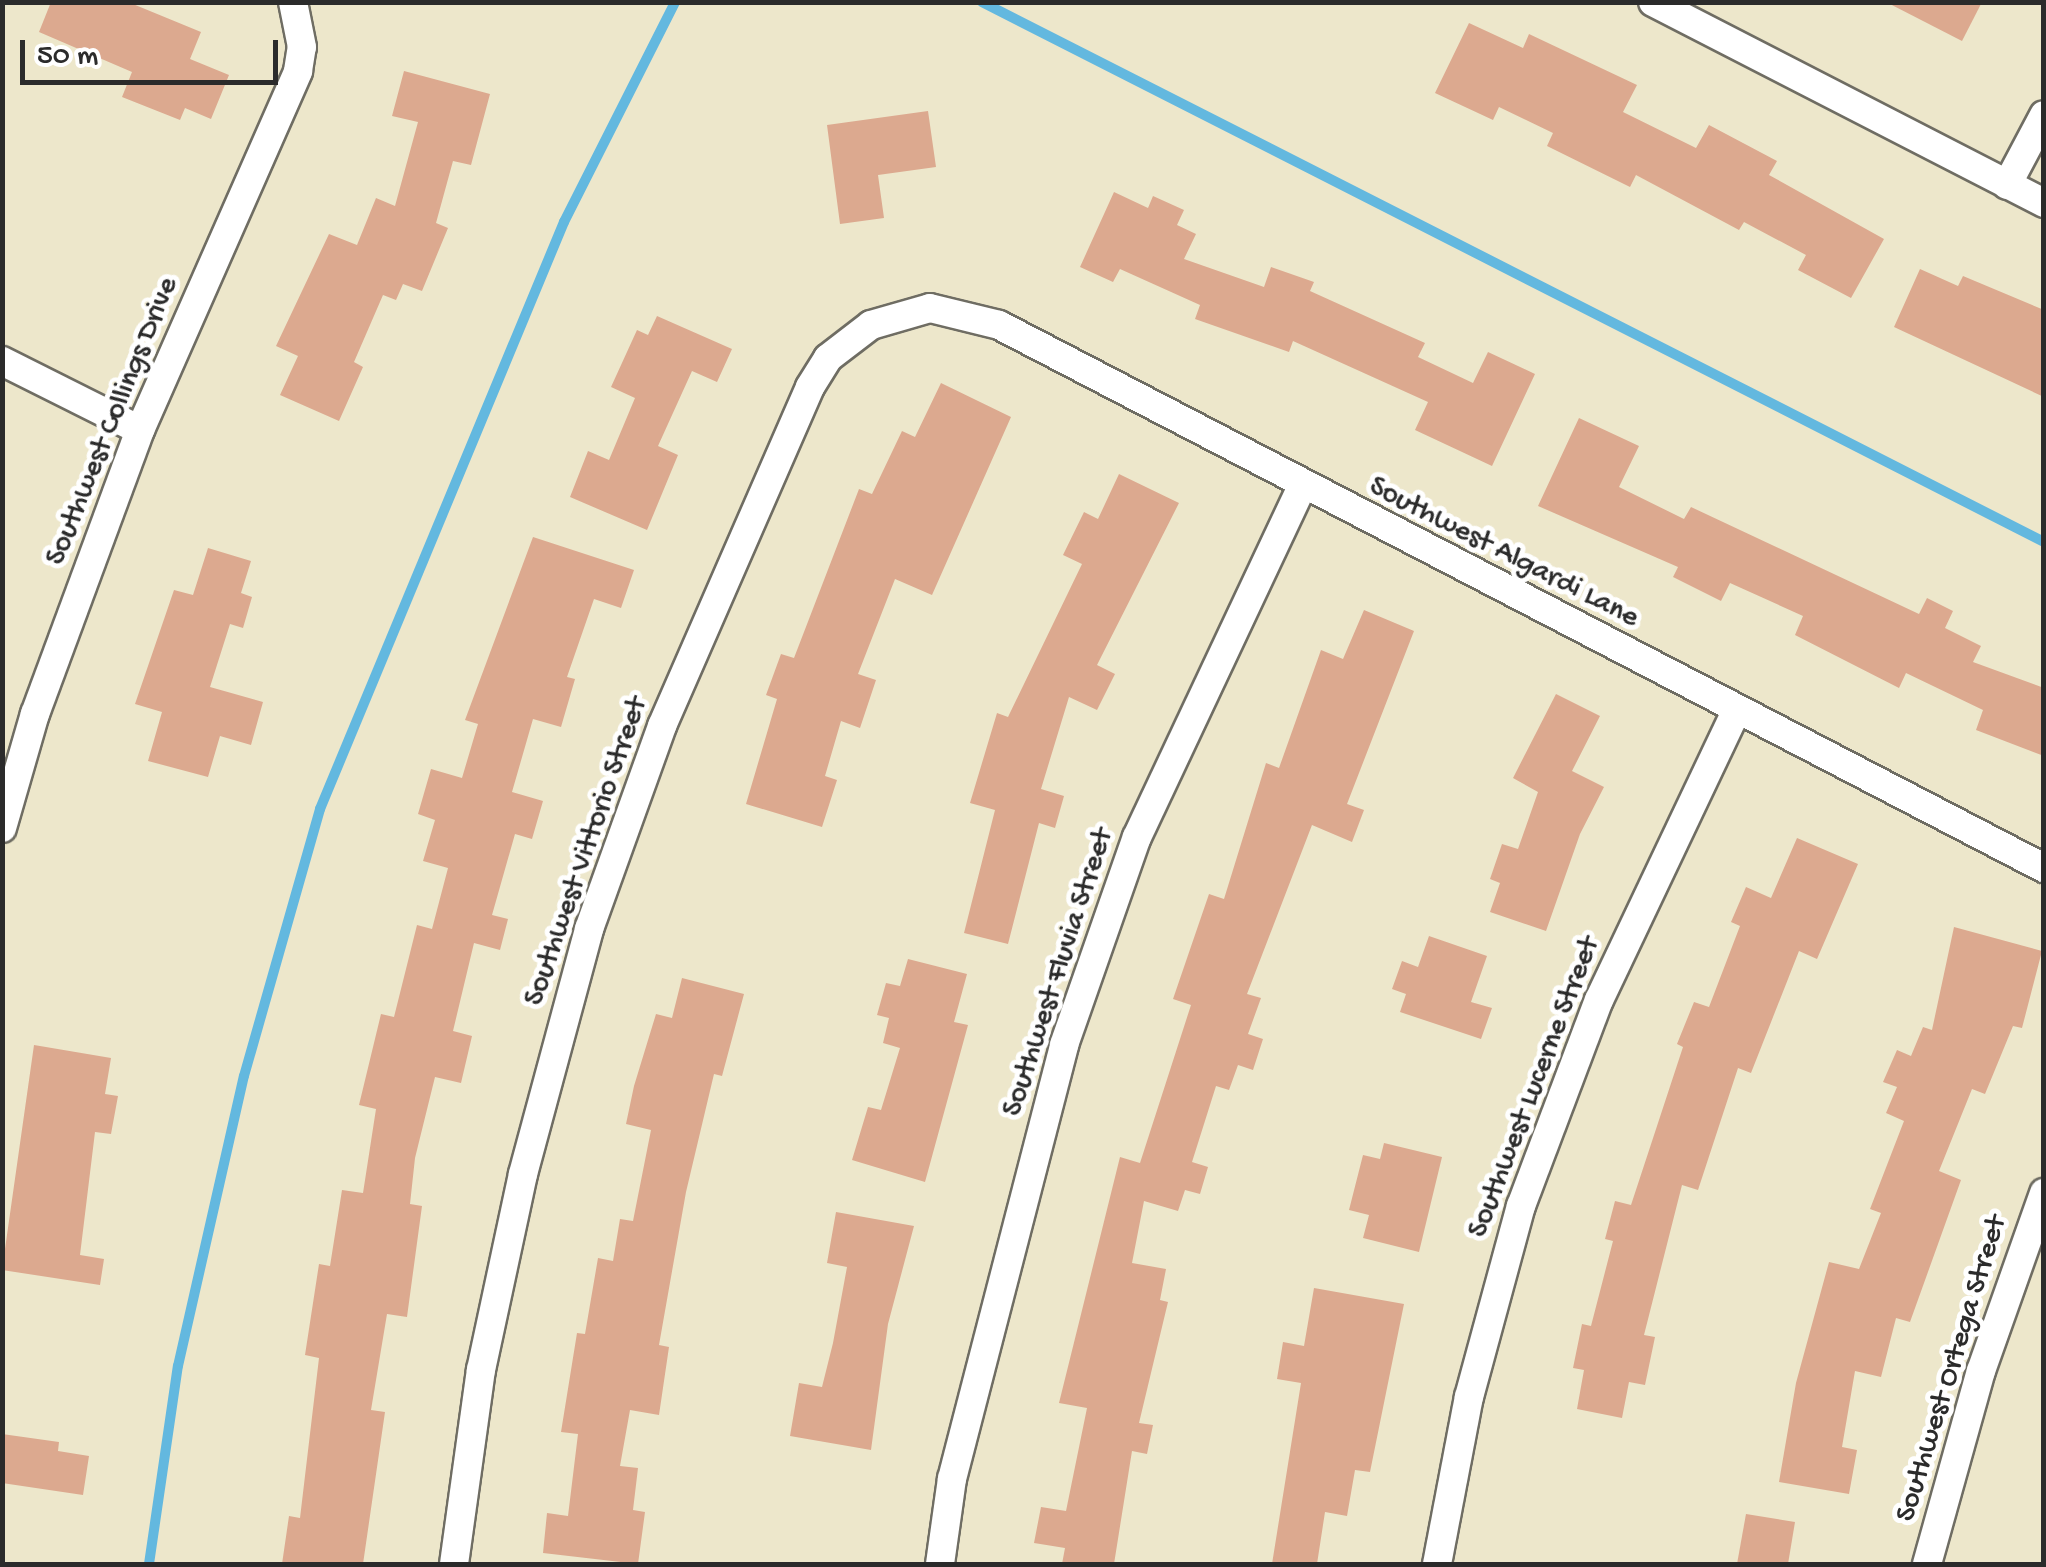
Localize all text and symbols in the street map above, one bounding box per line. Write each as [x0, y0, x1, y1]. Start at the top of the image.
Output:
scale bar [25, 20, 282, 82]
text: 50 m [37, 40, 98, 75]
street label: Southwest Collings Drive [40, 273, 188, 571]
street label: Southwest Algardi Lane [1362, 470, 1644, 638]
street label: Southwest Vittorio Street [518, 693, 658, 1011]
street label: Southwest Fluvia Street [996, 825, 1124, 1121]
street label: Southwest Lucerne Street [1462, 933, 1610, 1243]
street label: Southwest Ortega Street [1889, 1212, 2017, 1526]

